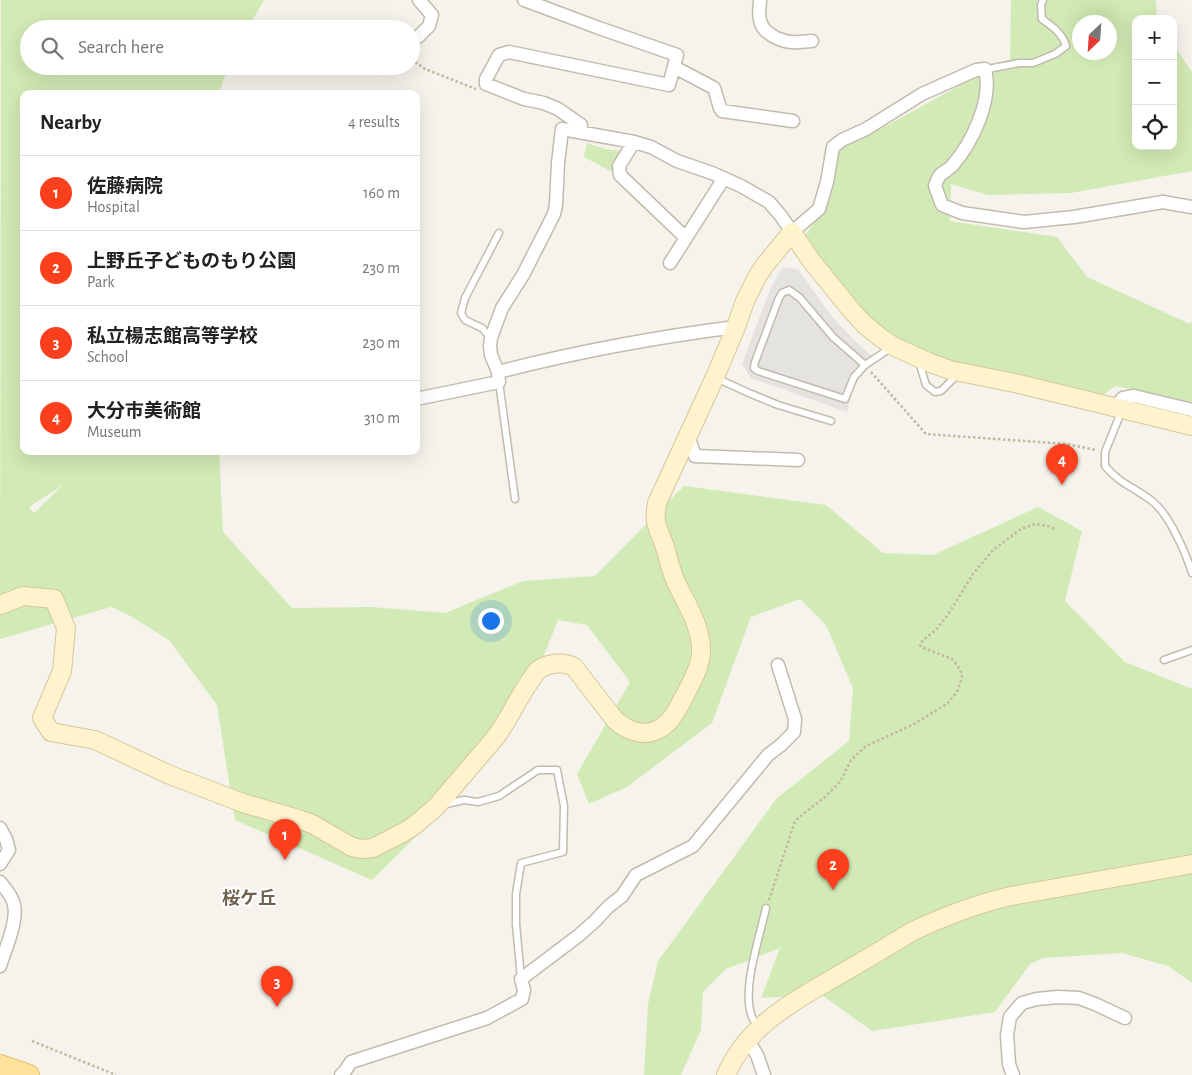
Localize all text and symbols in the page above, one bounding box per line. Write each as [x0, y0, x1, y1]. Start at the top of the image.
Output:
north arrow [1072, 15, 1117, 60]
map controls [1132, 15, 1177, 150]
button: + [1132, 15, 1177, 60]
search box [20, 20, 420, 75]
icon: search [38, 34, 66, 62]
text: Search here [78, 38, 164, 57]
button: − [1132, 60, 1177, 105]
button: locate [1132, 105, 1177, 150]
text: Nearby [40, 112, 101, 133]
text: 4 results [348, 114, 400, 130]
text: 佐藤病院 [87, 177, 163, 196]
text: 1 [53, 185, 59, 201]
text: 160 m [363, 185, 400, 201]
text: Hospital [87, 199, 140, 215]
text: 上野丘子どものもり公園 [87, 252, 296, 271]
text: 2 [52, 260, 60, 276]
text: 230 m [362, 260, 400, 276]
text: Park [87, 274, 115, 290]
text: 私立楊志館高等学校 [87, 327, 258, 346]
text: 3 [53, 335, 59, 351]
text: 230 m [362, 335, 400, 351]
text: School [87, 349, 128, 365]
text: 大分市美術館 [87, 402, 201, 421]
text: 4 [52, 410, 60, 426]
text: 310 m [364, 410, 400, 426]
text: Museum [87, 424, 142, 440]
pin: 4 [1046, 444, 1078, 485]
your location [478, 608, 504, 634]
pin: 1 [269, 819, 301, 860]
pin: 2 [817, 849, 849, 890]
district label: 桜ケ丘 [222, 888, 276, 908]
pin: 3 [261, 966, 293, 1007]

